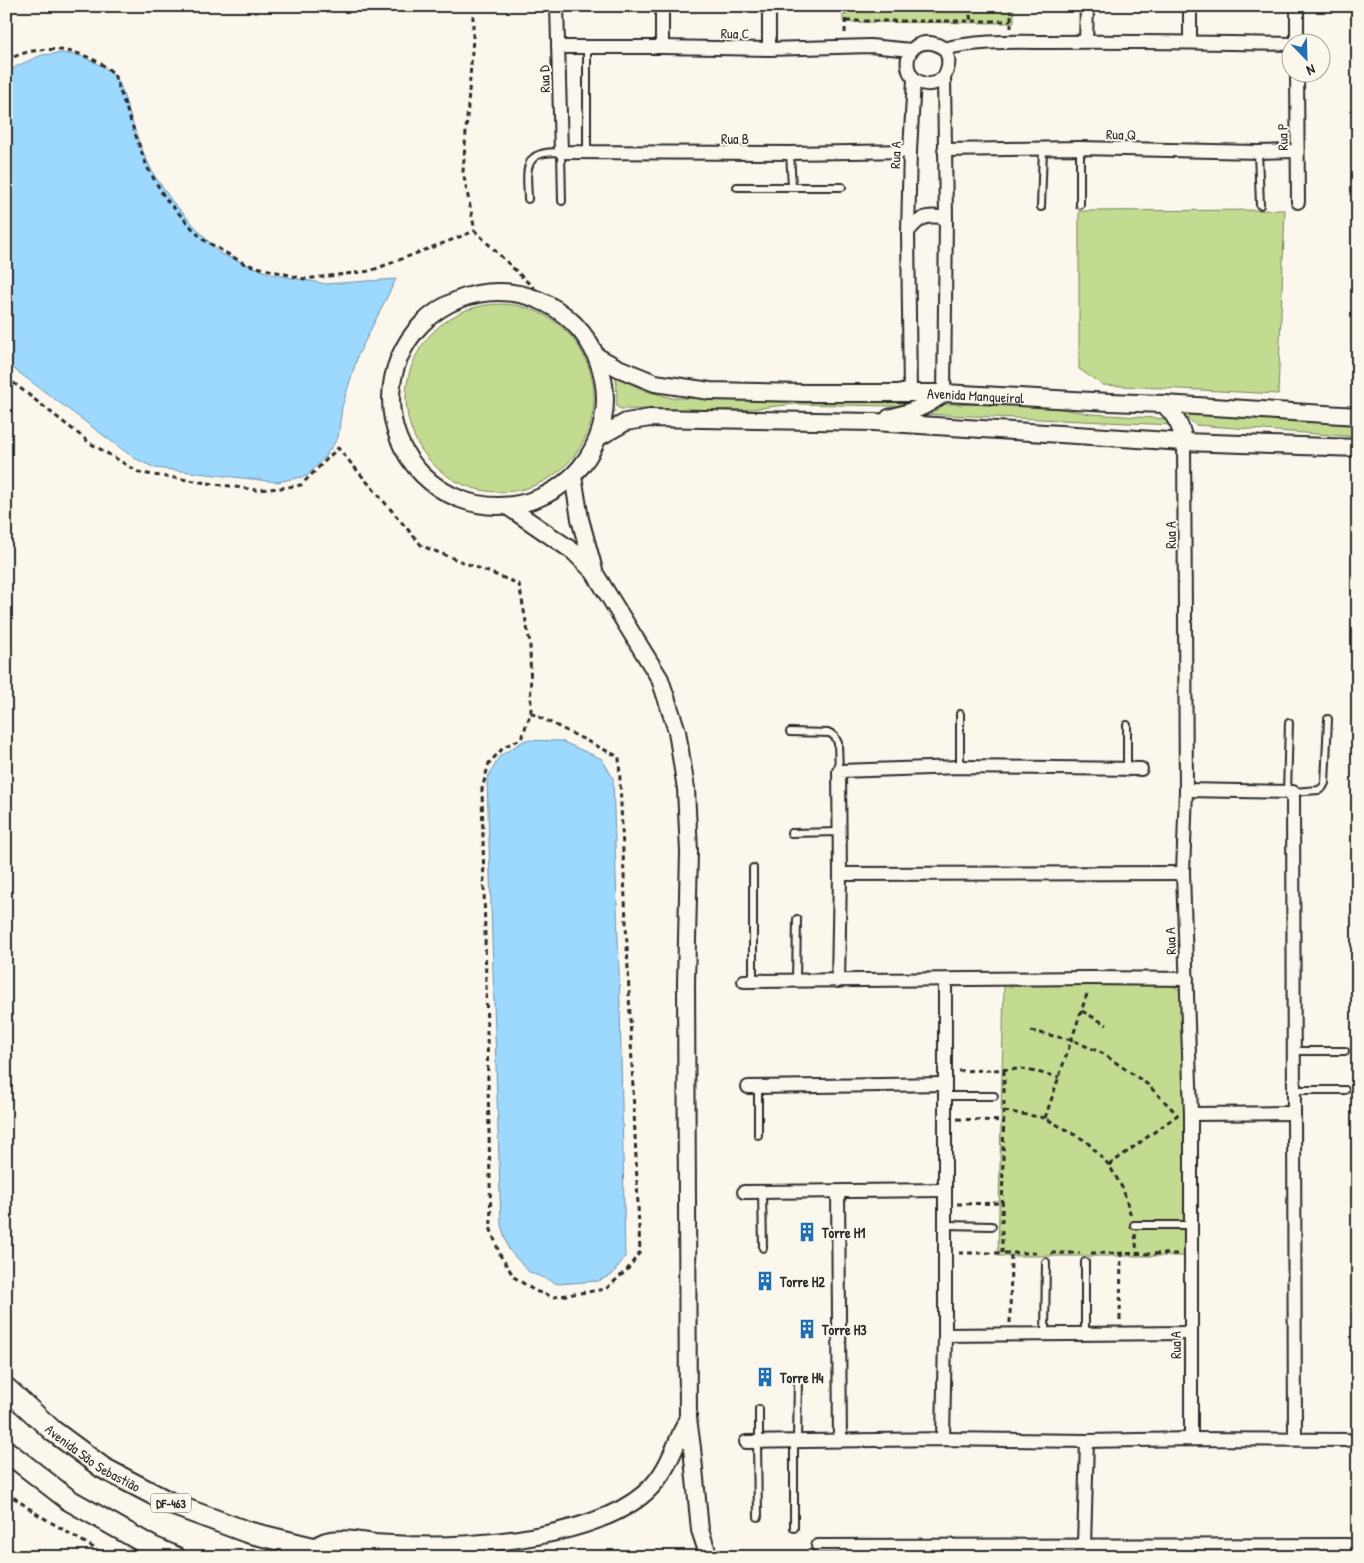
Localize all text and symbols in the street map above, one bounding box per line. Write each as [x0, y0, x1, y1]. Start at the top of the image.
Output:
street label: Rua C [721, 23, 750, 43]
north arrow [1282, 32, 1332, 82]
text: N [1304, 60, 1318, 81]
street label: Rua D [534, 65, 554, 93]
street label: Rua P [1272, 123, 1292, 151]
street label: Rua Q [1106, 124, 1136, 144]
street label: Rua B [721, 129, 749, 148]
street label: Rua A [885, 141, 905, 169]
street label: Avenida Mangueiral [927, 384, 1025, 407]
street label: Rua A [1161, 521, 1180, 549]
street label: Rua A [1160, 927, 1180, 955]
building icon: Torre H1 [796, 1221, 818, 1243]
place label: Torre H1 [821, 1223, 865, 1242]
building icon: Torre H2 [754, 1270, 776, 1292]
place label: Torre H2 [779, 1272, 825, 1291]
building icon: Torre H3 [796, 1318, 818, 1340]
place label: Torre H3 [821, 1320, 867, 1339]
street label: Rua A [1166, 1331, 1185, 1359]
building icon: Torre H4 [754, 1366, 776, 1388]
place label: Torre H4 [779, 1368, 824, 1387]
street label: Avenida São Sebastião [42, 1419, 144, 1496]
road number: DF-463 [151, 1494, 191, 1512]

